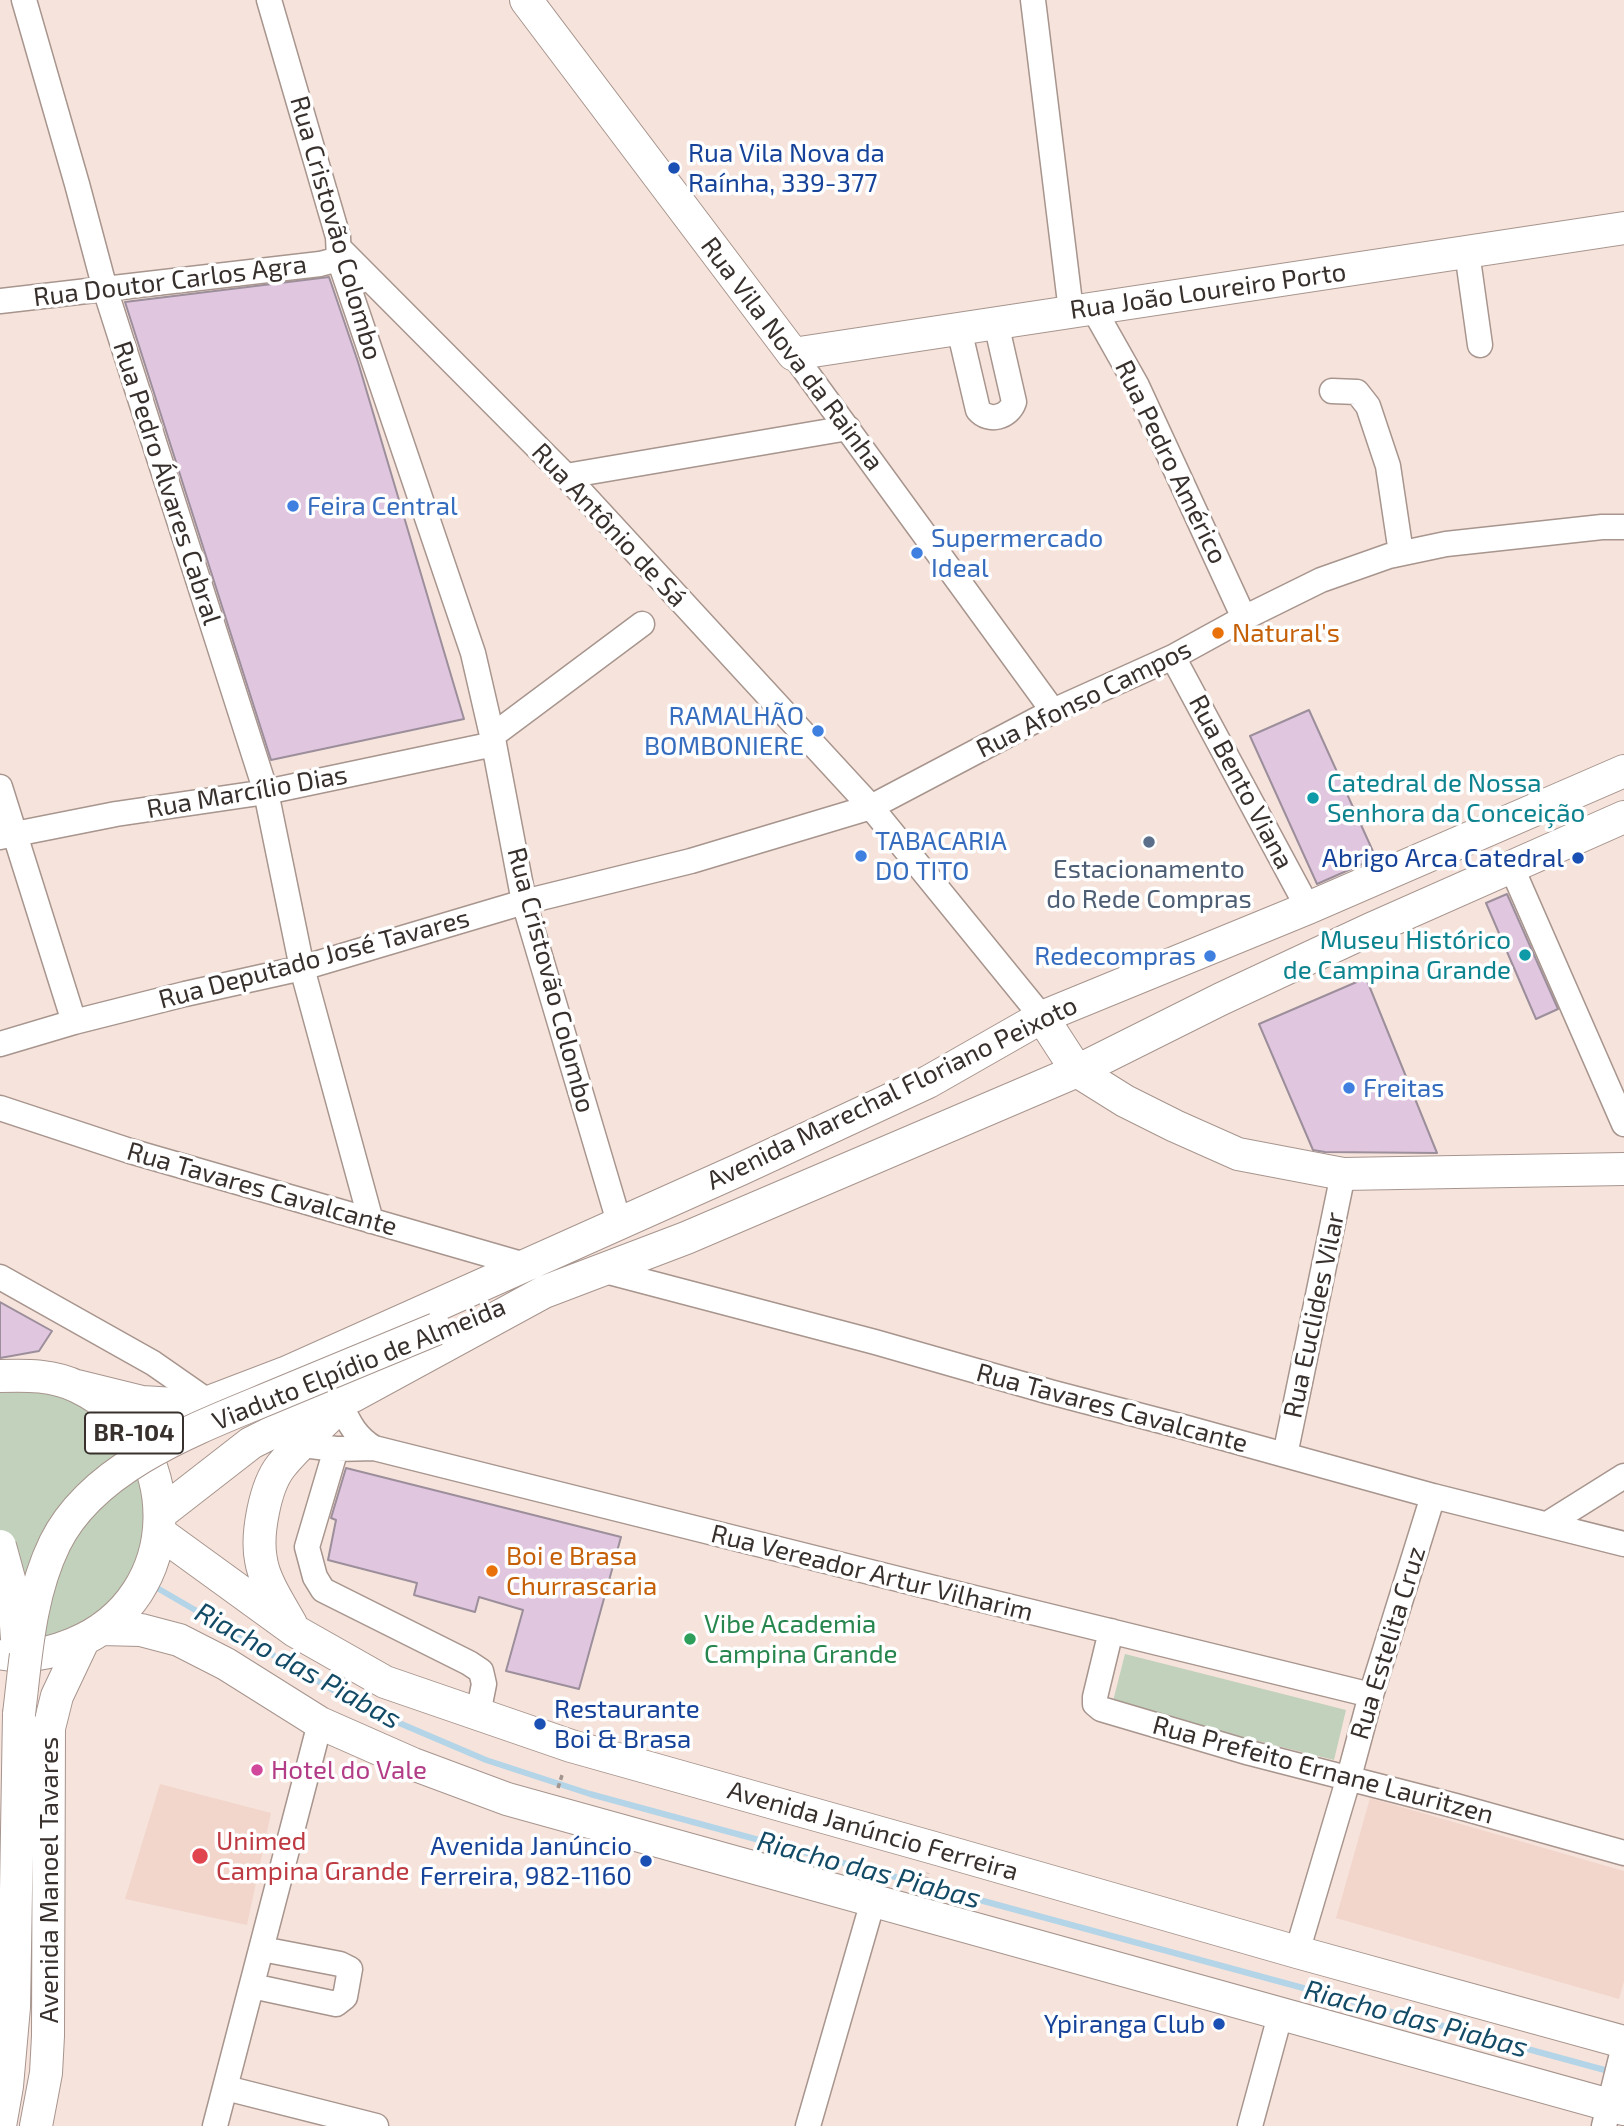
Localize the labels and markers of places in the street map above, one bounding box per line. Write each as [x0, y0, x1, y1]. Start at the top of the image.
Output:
place label: Rua Vila Nova da Raínha, 339-377 [688, 137, 885, 198]
marker: Rua Vila Nova da Raínha, 339-377 [666, 160, 682, 176]
place label: Feira Central [307, 490, 458, 522]
marker: Feira Central [285, 498, 301, 514]
place label: Supermercado Ideal [931, 522, 1103, 584]
marker: Supermercado Ideal [909, 545, 925, 561]
place label: Natural's [1232, 617, 1340, 649]
marker: Natural's [1210, 625, 1226, 641]
place label: RAMALHÃO BOMBONIERE [644, 700, 804, 762]
marker: RAMALHÃO BOMBONIERE [810, 723, 826, 739]
place label: Catedral de Nossa Senhora da Conceição [1327, 767, 1585, 828]
marker: Catedral de Nossa Senhora da Conceição [1305, 790, 1321, 806]
place label: TABACARIA DO TITO [875, 825, 1007, 886]
marker: Estacionamento do Rede Compras [1141, 834, 1157, 850]
place label: Abrigo Arca Catedral [1322, 842, 1564, 874]
marker: TABACARIA DO TITO [853, 848, 869, 864]
marker: Abrigo Arca Catedral [1570, 850, 1586, 866]
place label: Estacionamento do Rede Compras [1046, 853, 1252, 914]
place label: Museu Histórico de Campina Grande [1283, 924, 1511, 986]
place label: Redecompras [1034, 940, 1196, 972]
marker: Museu Histórico de Campina Grande [1517, 947, 1533, 963]
marker: Redecompras [1202, 948, 1218, 964]
place label: Freitas [1363, 1072, 1444, 1104]
marker: Freitas [1341, 1080, 1357, 1096]
place label: Boi e Brasa Churrascaria [506, 1540, 657, 1602]
marker: Boi e Brasa Churrascaria [484, 1563, 500, 1579]
place label: Vibe Academia Campina Grande [704, 1608, 898, 1670]
marker: Vibe Academia Campina Grande [682, 1631, 698, 1647]
place label: Restaurante Boi & Brasa [554, 1693, 700, 1754]
marker: Restaurante Boi & Brasa [532, 1716, 548, 1732]
place label: Hotel do Vale [271, 1754, 427, 1786]
marker: Hotel do Vale [249, 1762, 265, 1778]
place label: Unimed Campina Grande [216, 1825, 410, 1886]
place label: Avenida Janúncio Ferreira, 982-1160 [420, 1830, 632, 1892]
marker: Unimed Campina Grande [190, 1846, 210, 1866]
marker: Avenida Janúncio Ferreira, 982-1160 [638, 1853, 654, 1869]
place label: Ypiranga Club [1044, 2008, 1205, 2040]
marker: Ypiranga Club [1211, 2016, 1227, 2032]

